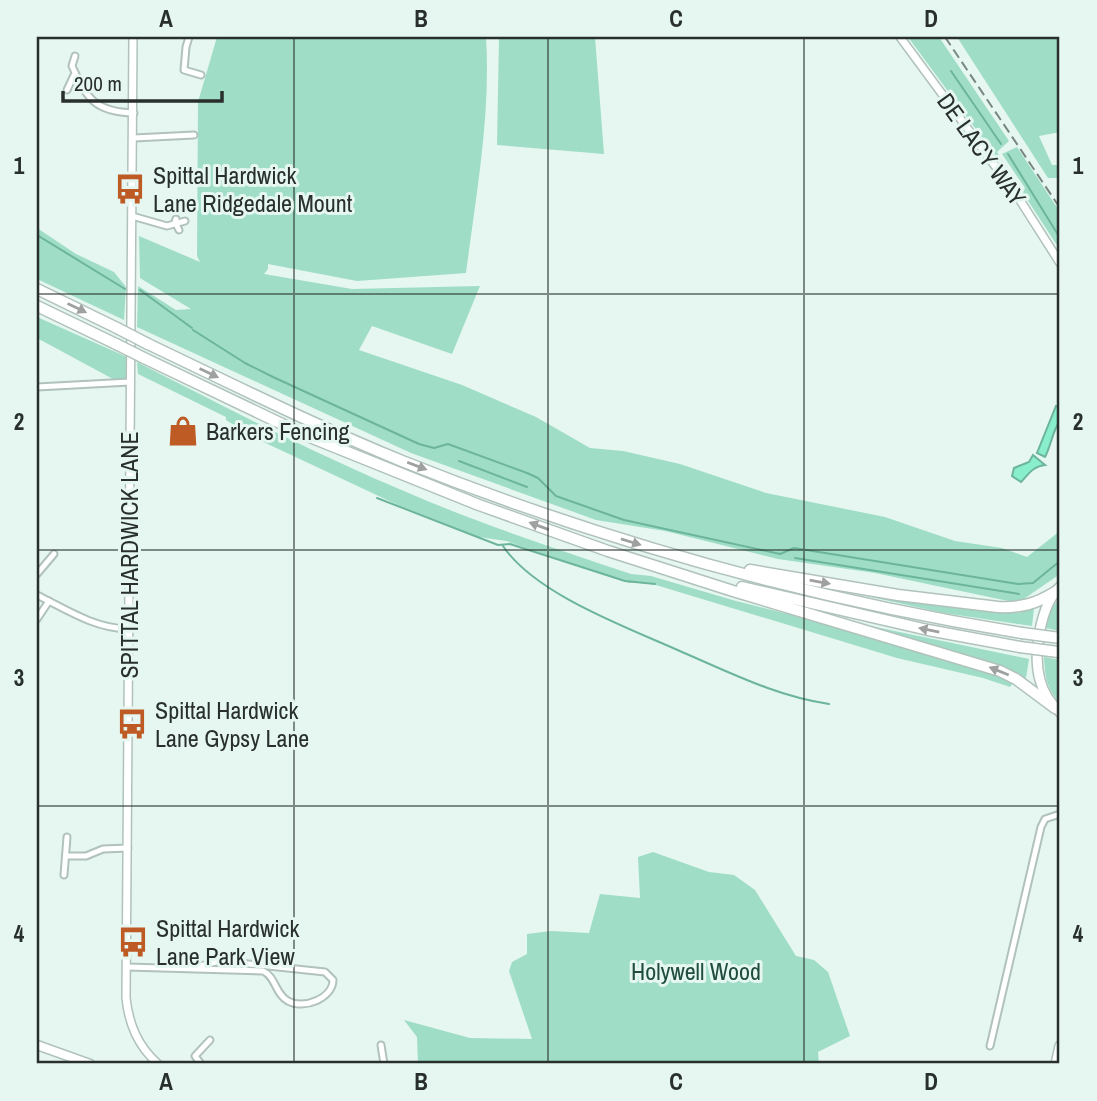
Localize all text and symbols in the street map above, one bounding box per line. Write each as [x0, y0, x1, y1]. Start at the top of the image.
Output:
text: A [159, 3, 173, 34]
text: B [414, 3, 428, 34]
text: C [669, 3, 683, 34]
text: D [924, 3, 938, 34]
scale bar [63, 60, 222, 104]
text: 200 m [74, 69, 122, 98]
street label: DE LACY WAY [930, 86, 1034, 212]
text: 1 [14, 150, 25, 181]
text: 1 [1073, 150, 1084, 181]
place label: Spittal Hardwick Lane Ridgedale Mount [153, 159, 353, 219]
bus stop icon: Spittal Hardwick Lane Ridgedale Mount [113, 172, 147, 206]
one-way arrow [67, 302, 87, 314]
one-way arrow [199, 367, 219, 379]
text: 2 [14, 406, 24, 437]
text: 2 [1073, 406, 1083, 437]
shop icon: Barkers Fencing [166, 414, 200, 448]
place label: Barkers Fencing [206, 415, 349, 447]
street label: SPITTAL HARDWICK LANE [113, 431, 145, 679]
one-way arrow [406, 461, 427, 472]
one-way arrow [528, 521, 549, 532]
one-way arrow [621, 538, 642, 548]
one-way arrow [809, 577, 831, 588]
one-way arrow [918, 624, 940, 635]
text: 3 [14, 662, 24, 693]
text: 3 [1073, 662, 1083, 693]
one-way arrow [988, 665, 1009, 676]
place label: Spittal Hardwick Lane Gypsy Lane [155, 694, 309, 754]
bus stop icon: Spittal Hardwick Lane Gypsy Lane [115, 707, 149, 741]
place label: Spittal Hardwick Lane Park View [156, 912, 299, 972]
text: 4 [14, 918, 25, 949]
text: 4 [1073, 918, 1084, 949]
bus stop icon: Spittal Hardwick Lane Park View [116, 925, 150, 959]
park label: Holywell Wood [631, 955, 761, 987]
text: A [159, 1066, 173, 1097]
text: B [414, 1066, 428, 1097]
text: C [669, 1066, 683, 1097]
text: D [924, 1066, 938, 1097]

